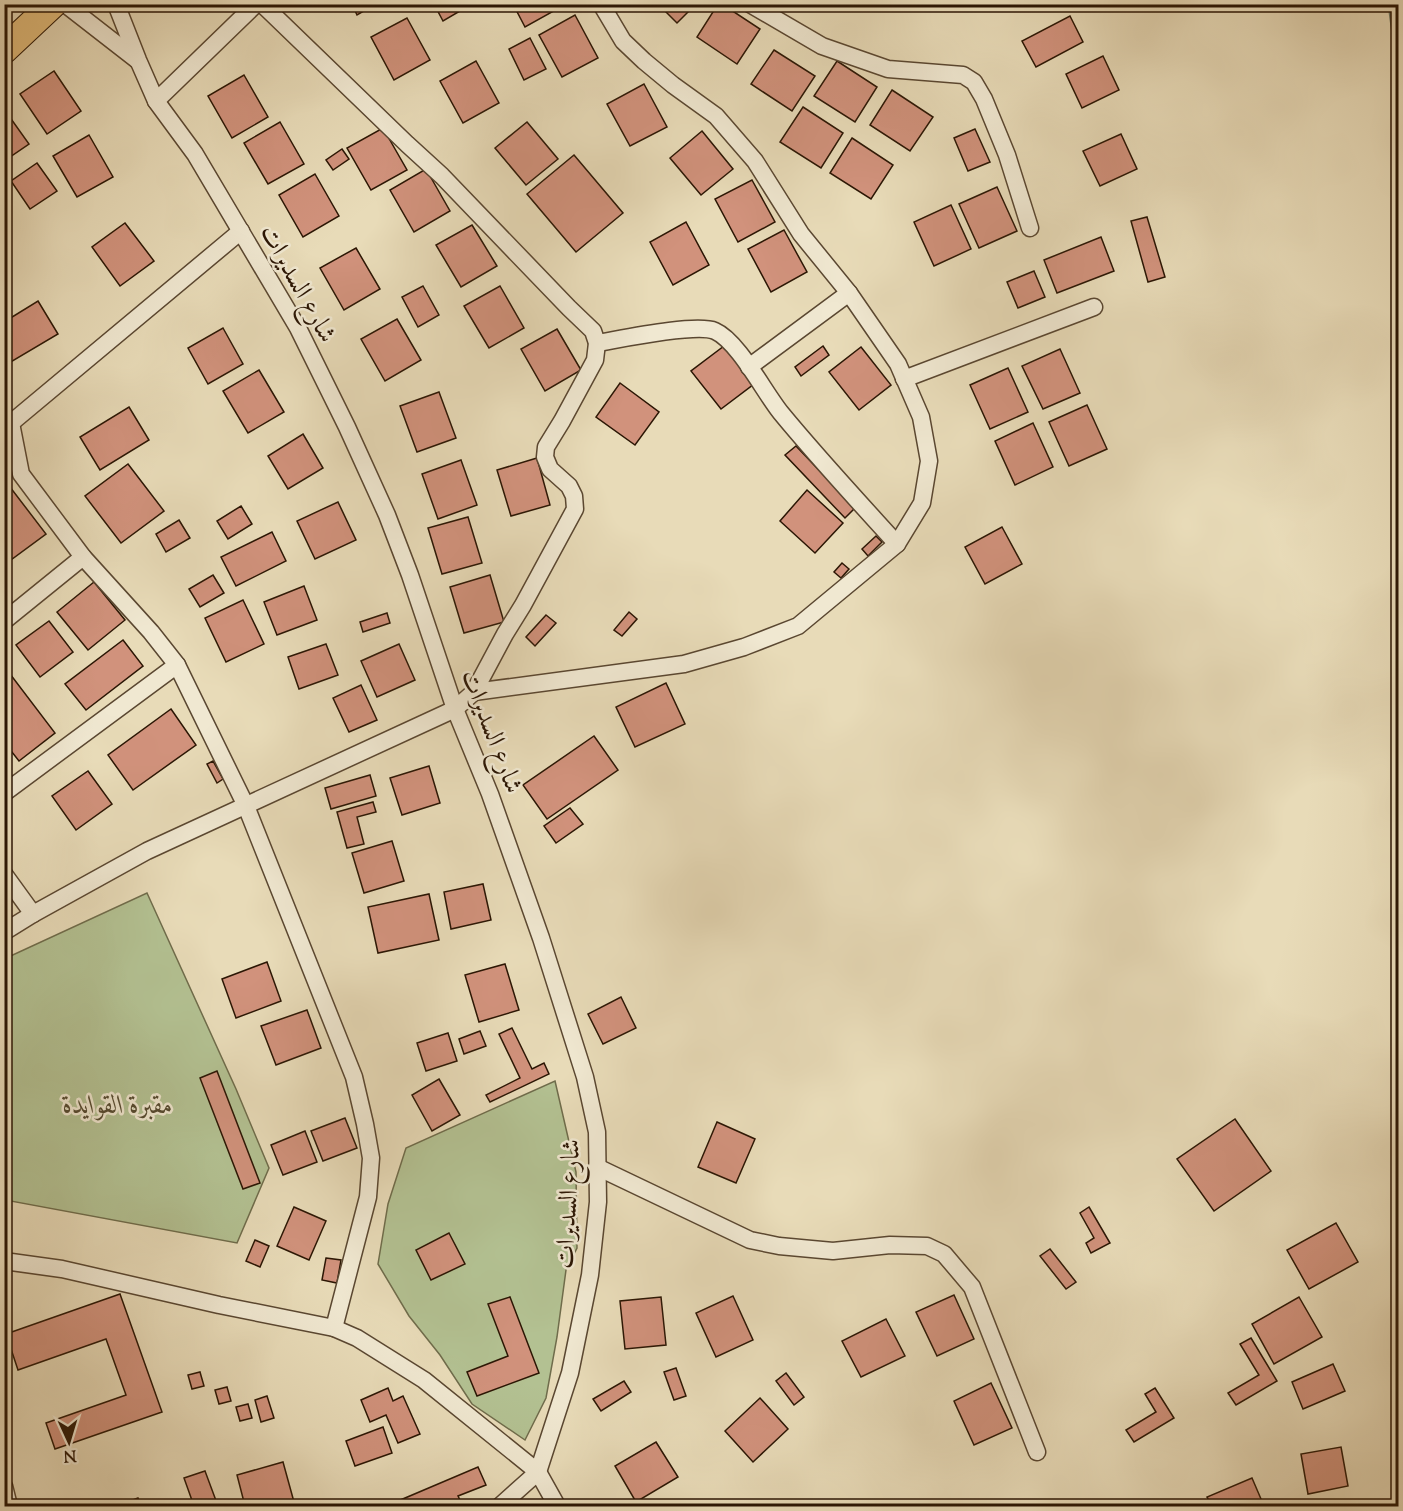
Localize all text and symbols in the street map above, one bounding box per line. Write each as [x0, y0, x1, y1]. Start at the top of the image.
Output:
street label: شارع السديرات [248, 218, 344, 350]
street label: شارع السديرات [449, 665, 531, 800]
park label: مقبرة القوايدة [62, 1088, 173, 1125]
street label: شارع السديرات [548, 1138, 592, 1270]
north arrow [39, 1412, 99, 1472]
text: N [62, 1443, 77, 1466]

